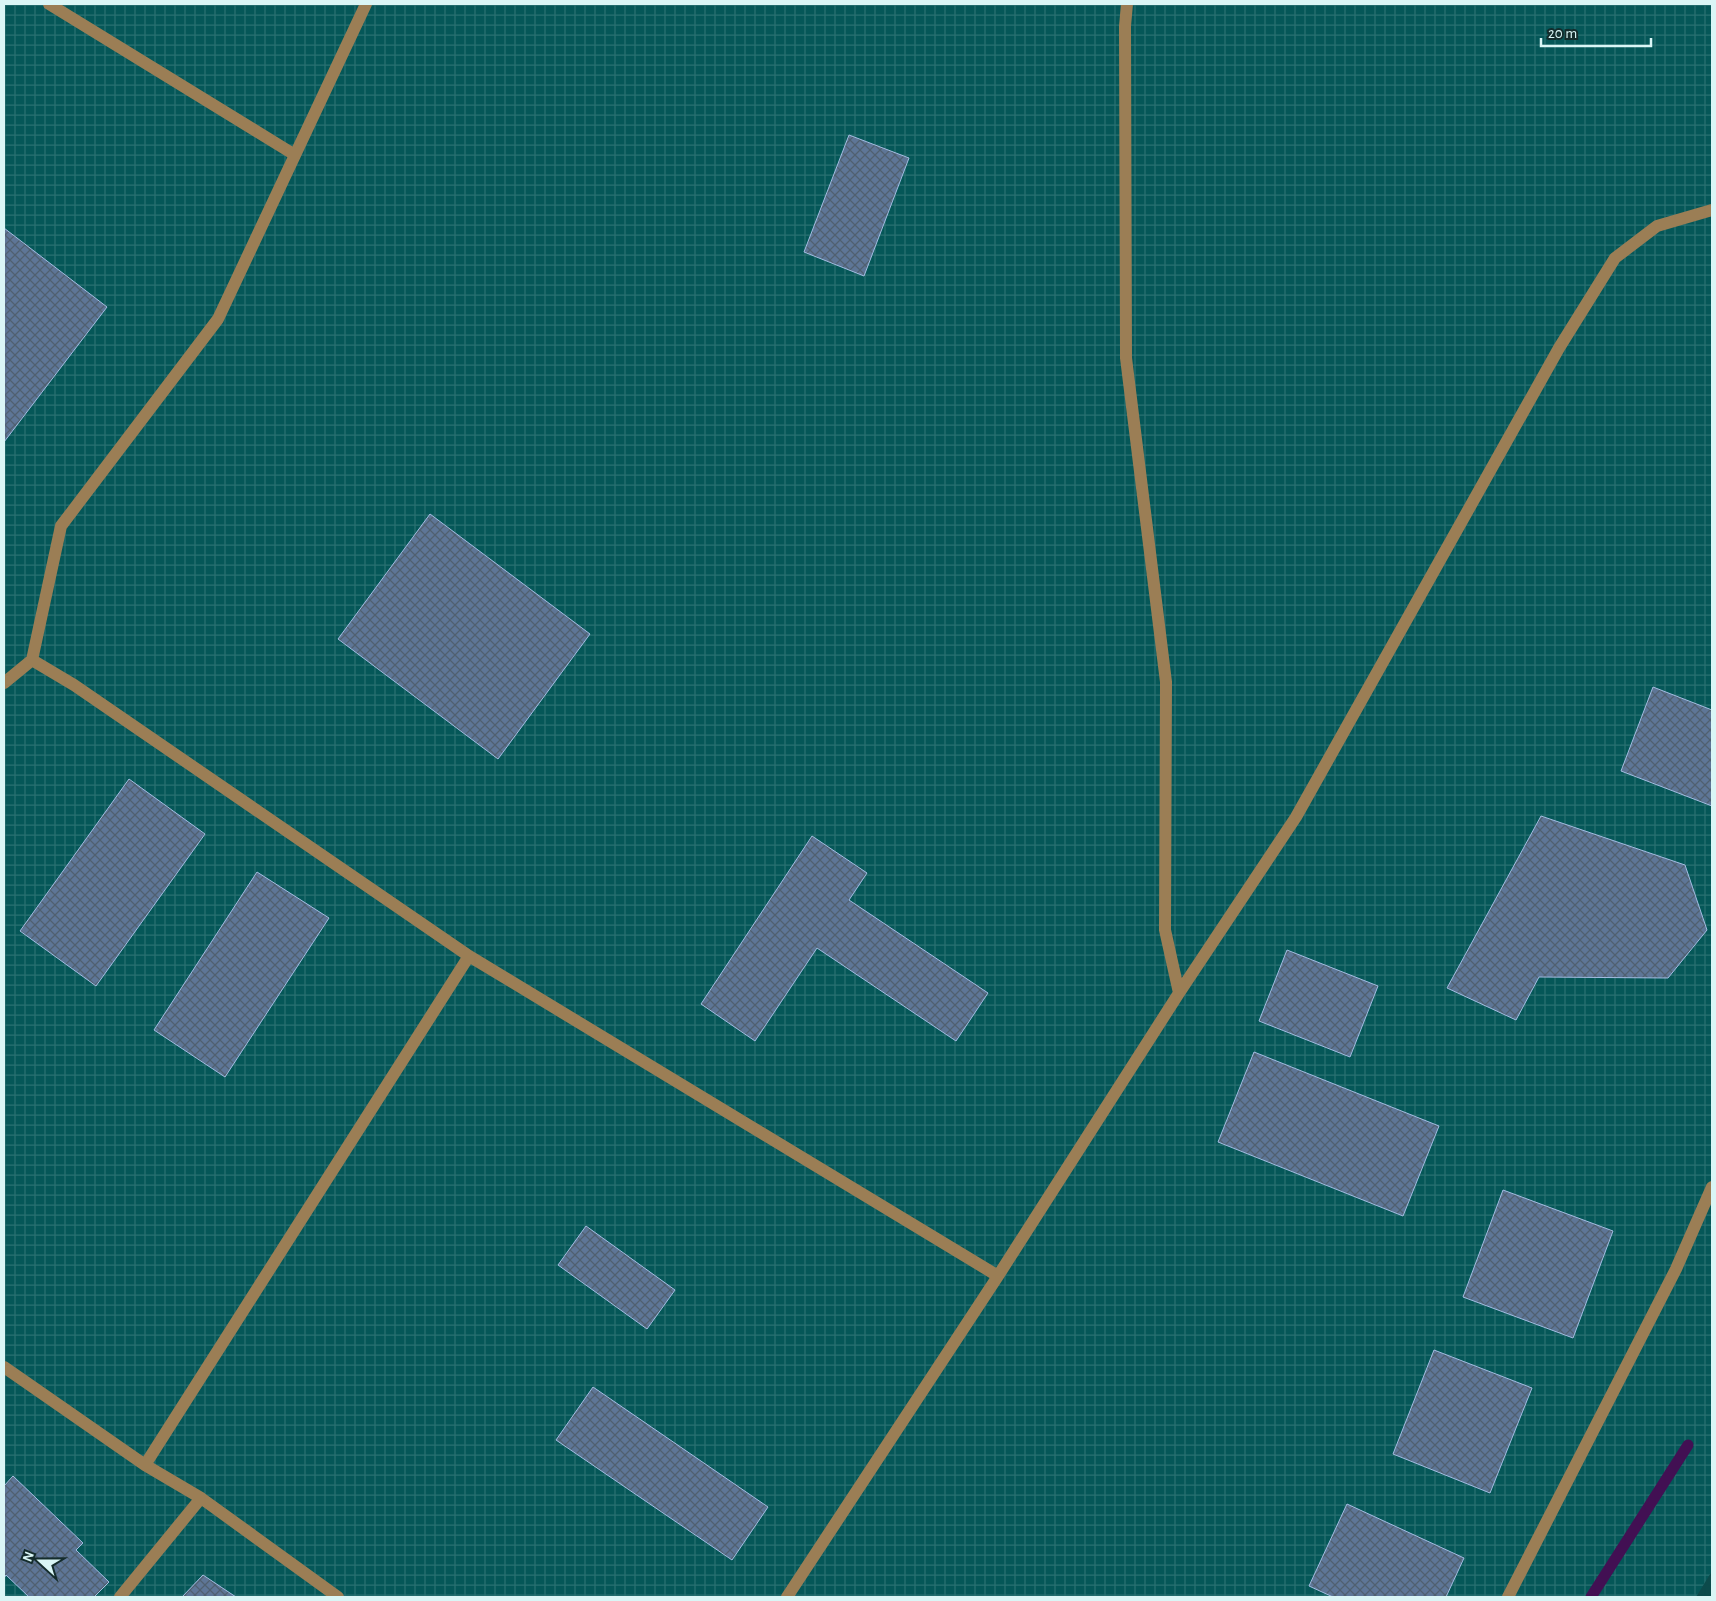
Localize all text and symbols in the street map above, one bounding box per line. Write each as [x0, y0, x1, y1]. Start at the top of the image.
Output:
scale bar [1541, 15, 1651, 47]
text: 20 m [1548, 26, 1577, 41]
north arrow [15, 1536, 65, 1586]
text: N [21, 1550, 37, 1564]

